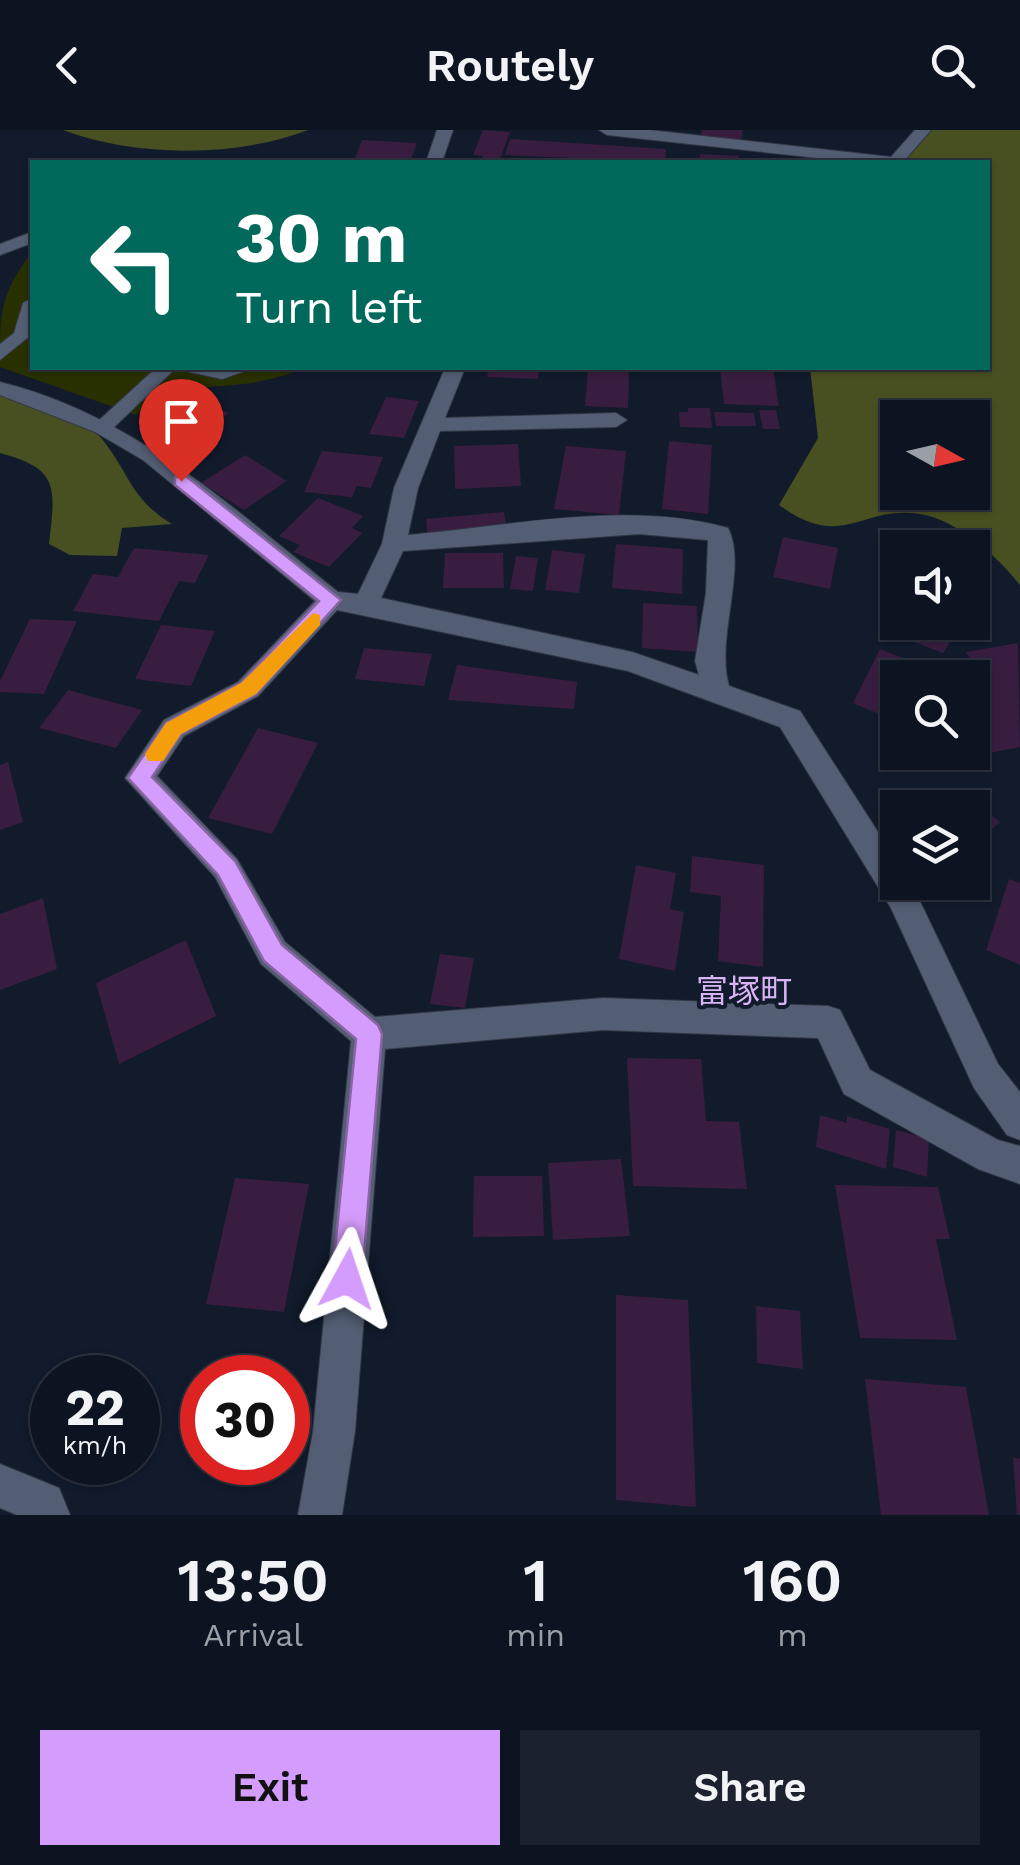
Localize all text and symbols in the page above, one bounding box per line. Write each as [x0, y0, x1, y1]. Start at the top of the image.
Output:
icon: back [40, 38, 95, 93]
icon: search [925, 38, 980, 93]
text: Routely [426, 39, 594, 92]
text: 30 m [235, 197, 407, 279]
icon: left [70, 200, 200, 330]
text: Turn left [235, 281, 422, 334]
pin [139, 379, 224, 482]
icon: arrive [154, 394, 209, 449]
north arrow [880, 400, 990, 510]
map controls [880, 400, 990, 900]
button: sound [880, 530, 990, 640]
button: search [880, 660, 990, 770]
button: layers [880, 790, 990, 900]
district label: 富塚町 [696, 972, 792, 1010]
position arrow [295, 1227, 399, 1331]
speed limit sign: 30 [180, 1355, 310, 1485]
text: 22 [65, 1378, 125, 1437]
text: km/h [63, 1431, 127, 1460]
text: 13:50 [177, 1545, 329, 1616]
text: 1 [523, 1545, 548, 1616]
text: 160 [743, 1545, 843, 1616]
text: Arrival [203, 1616, 303, 1654]
text: min [506, 1616, 565, 1654]
text: m [777, 1616, 808, 1654]
button: Exit [40, 1730, 500, 1845]
button: Share [520, 1730, 980, 1845]

